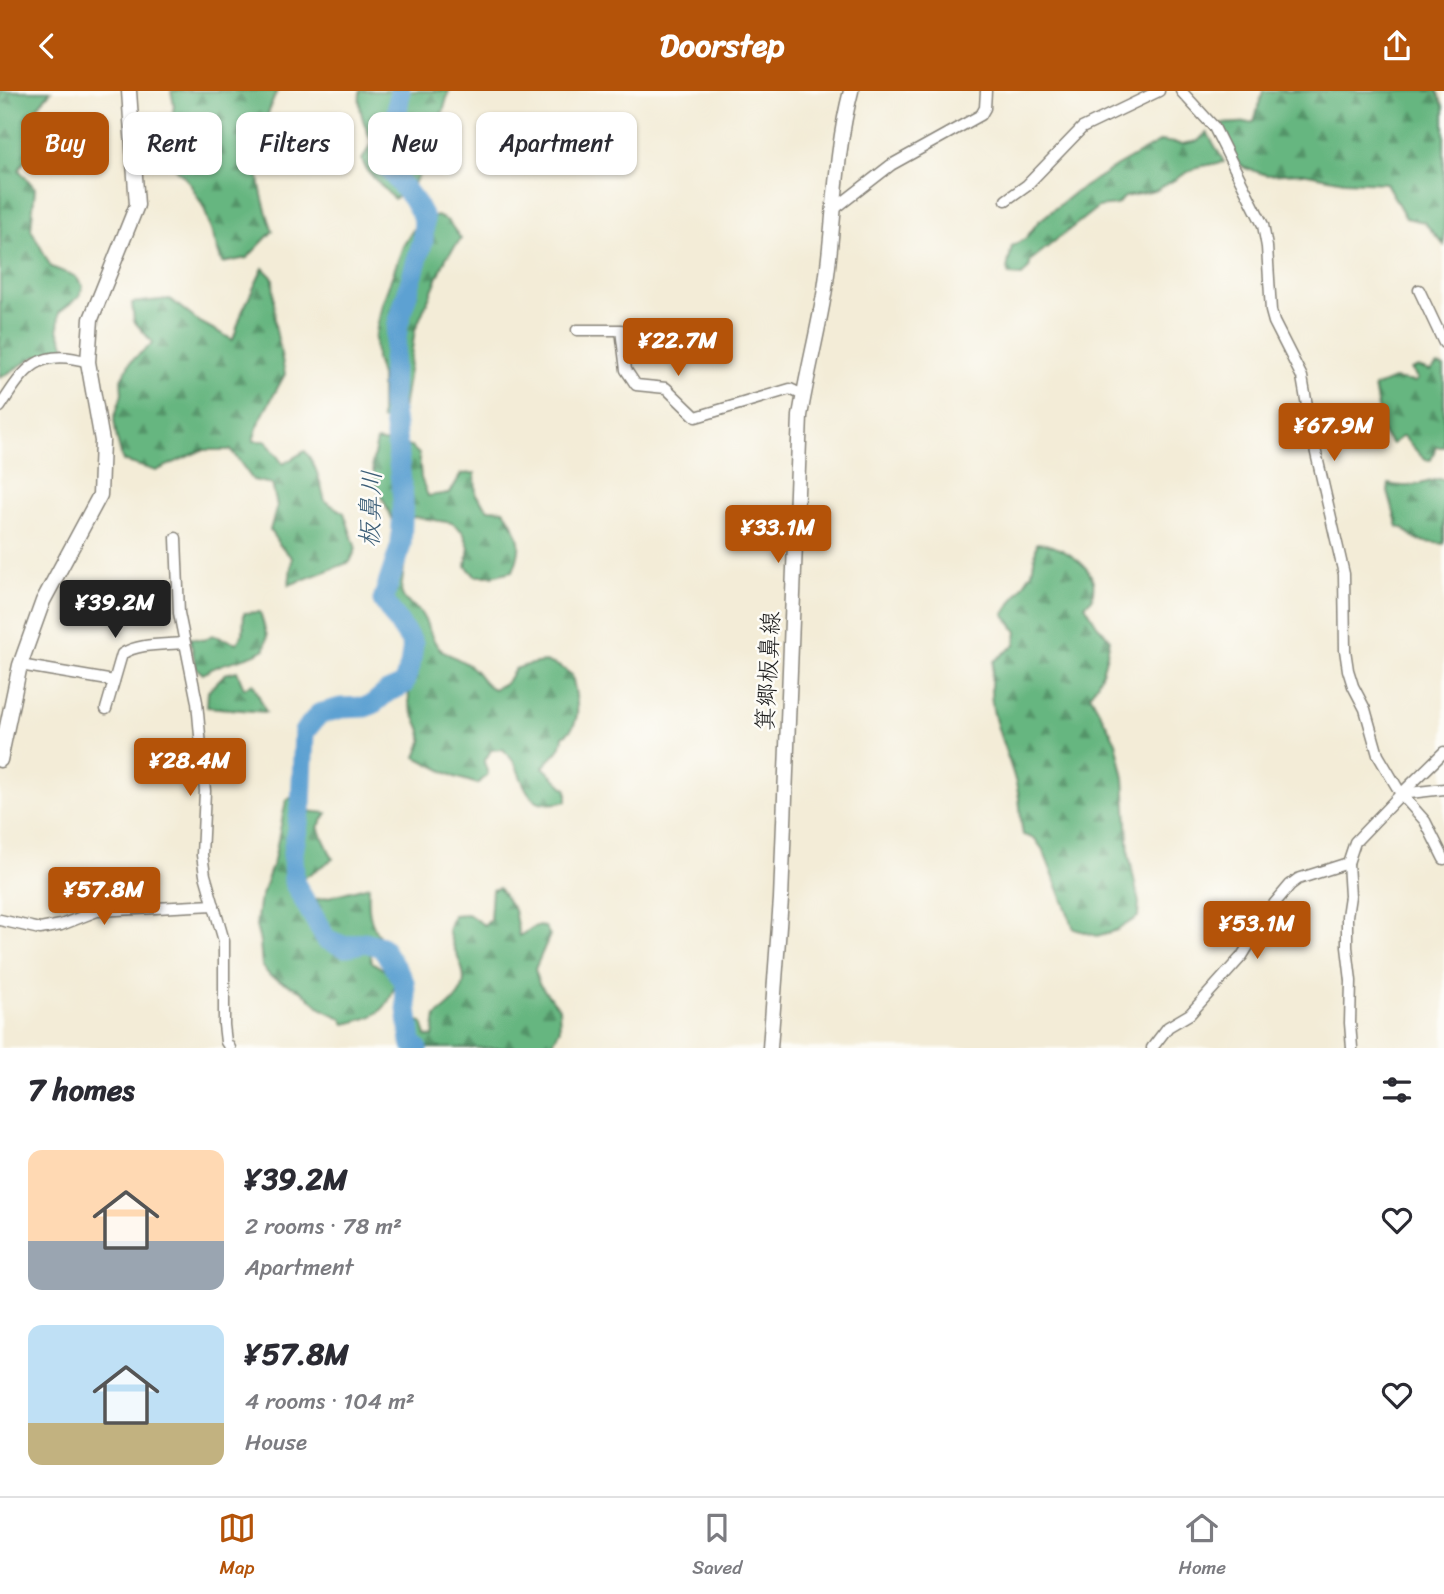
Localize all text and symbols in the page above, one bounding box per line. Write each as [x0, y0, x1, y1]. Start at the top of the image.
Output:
text: Doorstep [660, 17, 784, 74]
icon: back [28, 27, 66, 65]
icon: share [1378, 27, 1416, 65]
chip: Buy [21, 112, 109, 175]
chip: Rent [123, 112, 222, 175]
chip: Filters [236, 112, 354, 175]
chip: New [368, 112, 462, 175]
chip: Apartment [476, 112, 637, 175]
pin: ¥22.7M [621, 319, 735, 378]
text: ¥22.7M [639, 320, 717, 361]
pin: ¥67.9M [1277, 403, 1391, 463]
text: ¥67.9M [1295, 405, 1373, 446]
water label: 板鼻川 [346, 469, 394, 549]
pin: ¥33.1M [721, 505, 835, 565]
text: ¥33.1M [741, 507, 815, 548]
pin: ¥39.2M [58, 581, 172, 640]
text: ¥39.2M [76, 582, 154, 623]
street label: 箕郷板鼻線 [744, 610, 792, 732]
pin: ¥28.4M [133, 739, 247, 798]
text: ¥28.4M [150, 740, 230, 781]
pin: ¥57.8M [47, 867, 161, 927]
text: ¥57.8M [64, 869, 144, 910]
pin: ¥53.1M [1200, 901, 1314, 961]
text: ¥53.1M [1219, 903, 1295, 944]
text: 7 homes [28, 1063, 135, 1117]
icon: filters [1378, 1071, 1416, 1109]
text: ¥39.2M [245, 1152, 347, 1206]
icon: home [84, 1178, 168, 1262]
icon: heart [1378, 1201, 1416, 1239]
text: 2 rooms · 78 m² [245, 1206, 402, 1247]
text: Apartment [245, 1247, 354, 1288]
text: ¥57.8M [245, 1327, 349, 1381]
icon: home [84, 1353, 168, 1437]
icon: heart [1378, 1376, 1416, 1414]
text: 4 rooms · 104 m² [245, 1381, 415, 1422]
text: House [245, 1422, 307, 1463]
tab: Map [218, 1509, 256, 1584]
tab: Saved [692, 1509, 742, 1584]
tab: Home [1178, 1509, 1226, 1584]

